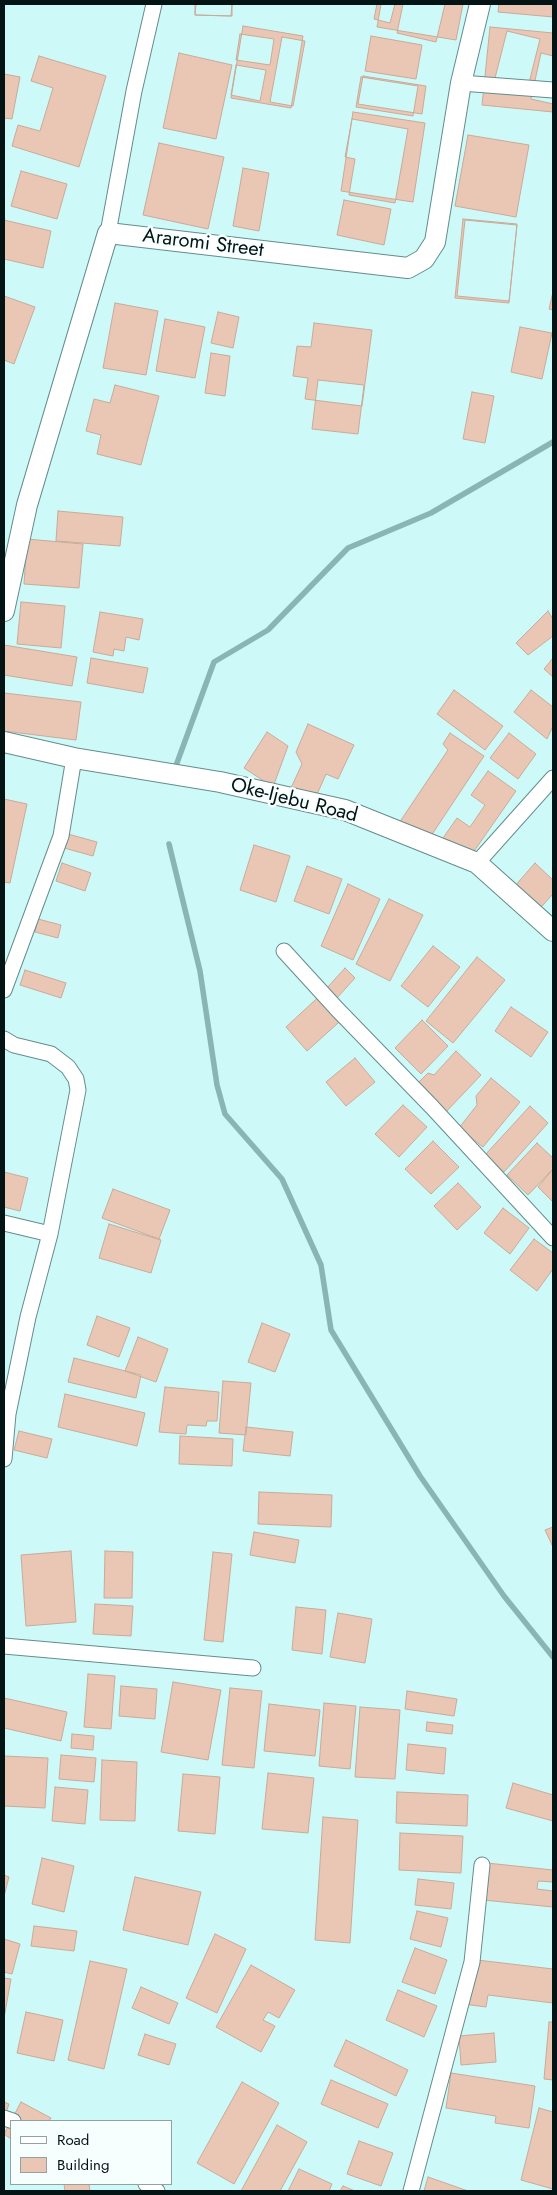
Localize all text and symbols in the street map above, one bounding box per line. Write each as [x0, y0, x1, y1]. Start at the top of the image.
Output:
street label: Araromi Street [141, 225, 265, 263]
street label: Oke-Ijebu Road [228, 774, 360, 828]
legend [10, 2120, 172, 2185]
text: Road [57, 2129, 89, 2151]
text: Building [57, 2154, 109, 2176]

